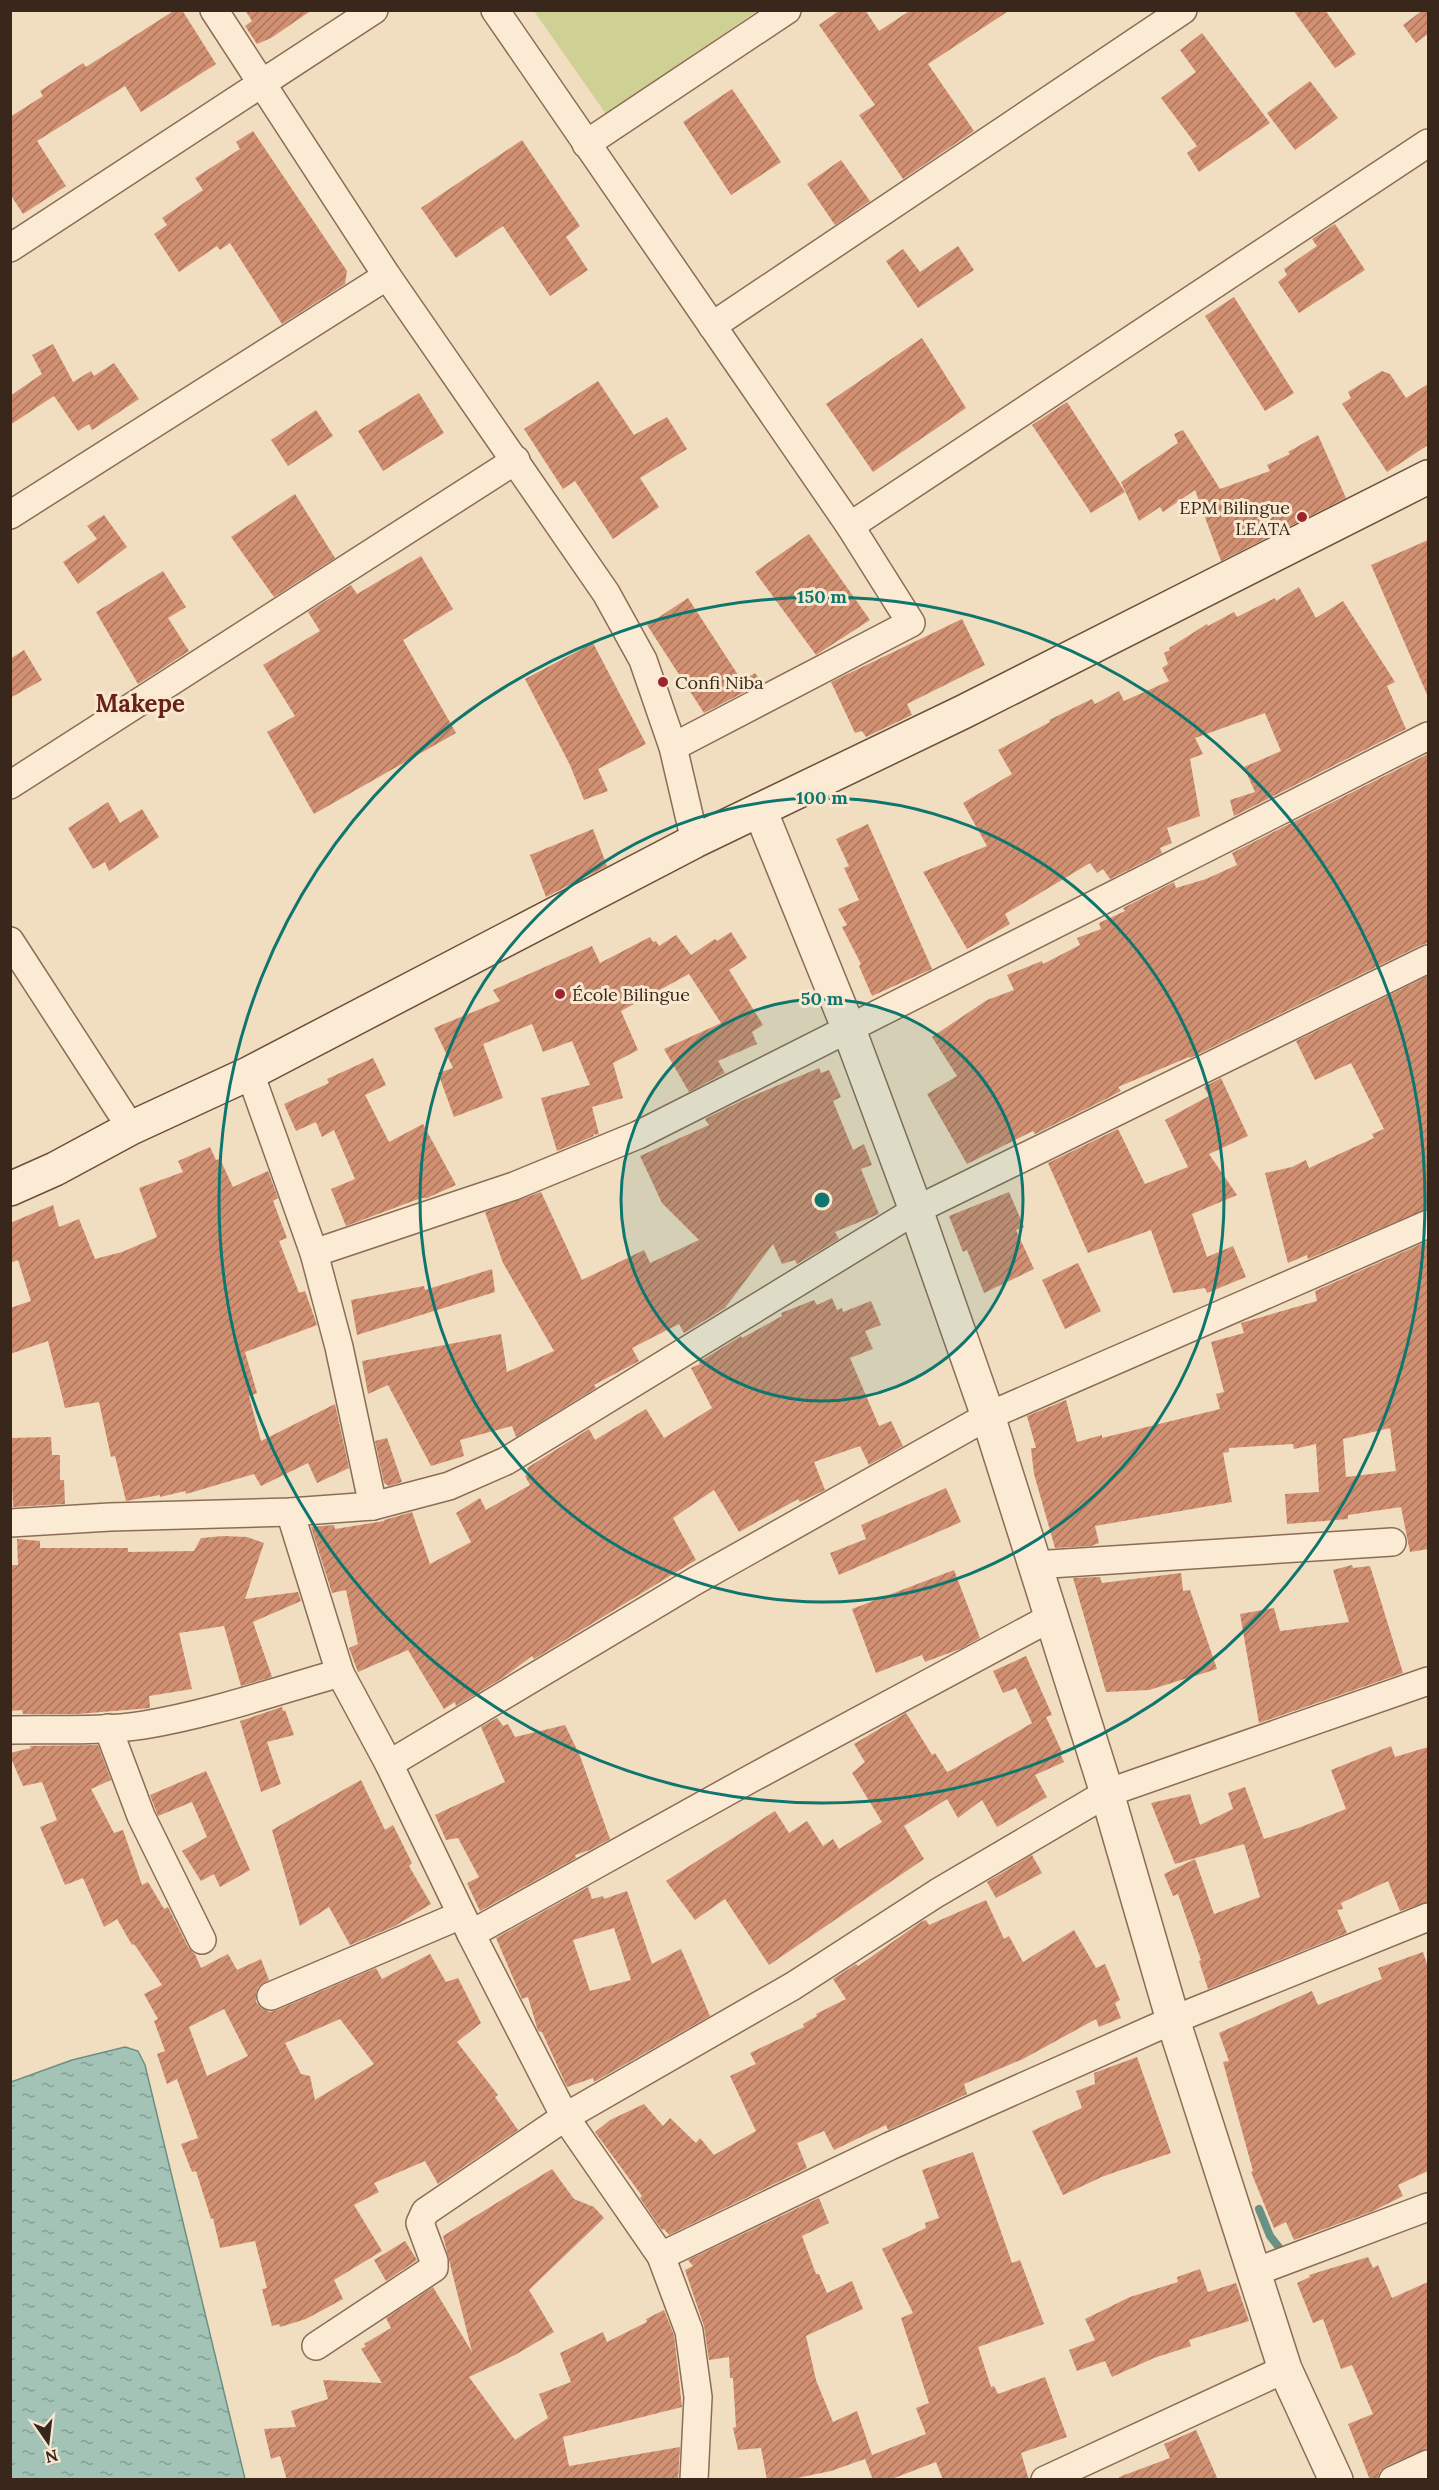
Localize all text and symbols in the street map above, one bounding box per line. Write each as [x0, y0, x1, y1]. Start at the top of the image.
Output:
place label: EPM Bilingue LEATA [1179, 496, 1291, 540]
marker: EPM Bilingue LEATA [1295, 510, 1309, 524]
text: 150 m [797, 585, 847, 608]
place label: Confi Niba [675, 671, 764, 694]
marker: Confi Niba [656, 675, 670, 689]
district label: Makepe [95, 688, 185, 719]
text: 100 m [796, 786, 848, 809]
place label: École Bilingue [572, 983, 690, 1006]
marker: École Bilingue [553, 987, 567, 1001]
text: 50 m [801, 987, 844, 1010]
centre of rings [812, 1190, 832, 1210]
north arrow [18, 2412, 78, 2472]
text: N [43, 2445, 60, 2468]

